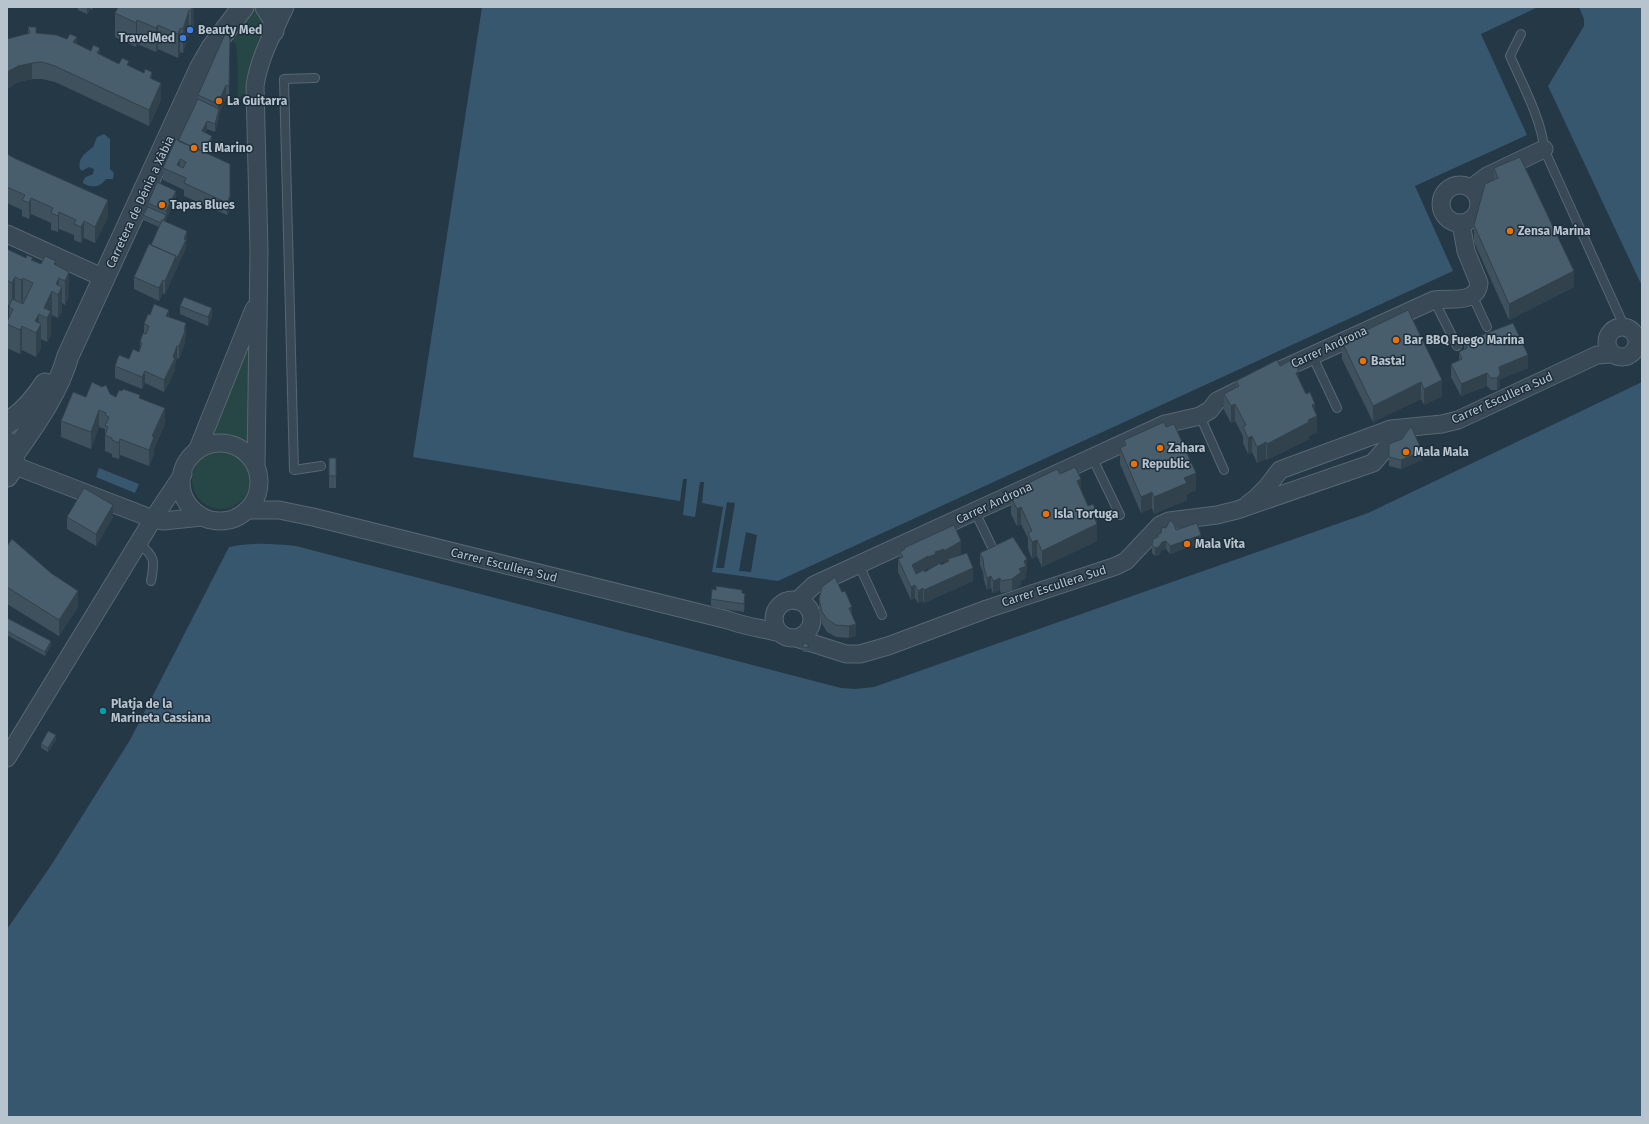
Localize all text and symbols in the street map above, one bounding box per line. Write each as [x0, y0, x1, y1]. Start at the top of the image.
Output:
place label: Beauty Med [198, 23, 262, 37]
marker: Beauty Med [185, 25, 195, 35]
place label: TravelMed [119, 31, 175, 45]
marker: TravelMed [178, 33, 188, 43]
place label: La Guitarra [227, 94, 288, 108]
marker: La Guitarra [214, 96, 224, 106]
street label: Carretera de Dénia a Xàbia [103, 134, 177, 270]
place label: El Marino [202, 141, 253, 155]
marker: El Marino [189, 143, 199, 153]
place label: Tapas Blues [170, 198, 235, 212]
marker: Tapas Blues [157, 200, 167, 210]
place label: Zensa Marina [1518, 224, 1591, 238]
marker: Zensa Marina [1505, 226, 1515, 236]
street label: Carrer Androna [1289, 323, 1369, 371]
place label: Bar BBQ Fuego Marina [1404, 333, 1525, 347]
marker: Bar BBQ Fuego Marina [1391, 335, 1401, 345]
place label: Basta! [1371, 354, 1405, 368]
marker: Basta! [1358, 356, 1368, 366]
street label: Carrer Escullera Sud [1449, 369, 1555, 427]
place label: Zahara [1168, 441, 1206, 455]
marker: Zahara [1155, 443, 1165, 453]
place label: Mala Mala [1414, 445, 1469, 459]
marker: Mala Mala [1401, 447, 1411, 457]
place label: Republic [1142, 457, 1190, 471]
marker: Republic [1129, 459, 1139, 469]
street label: Carrer Androna [954, 479, 1034, 527]
place label: Isla Tortuga [1054, 507, 1119, 521]
marker: Isla Tortuga [1041, 509, 1051, 519]
place label: Mala Vita [1195, 537, 1246, 551]
marker: Mala Vita [1182, 539, 1192, 549]
street label: Carrer Escullera Sud [449, 545, 559, 585]
street label: Carrer Escullera Sud [1000, 562, 1108, 610]
place label: Platja de la Marineta Cassiana [111, 697, 211, 725]
marker: Platja de la Marineta Cassiana [98, 706, 108, 716]

